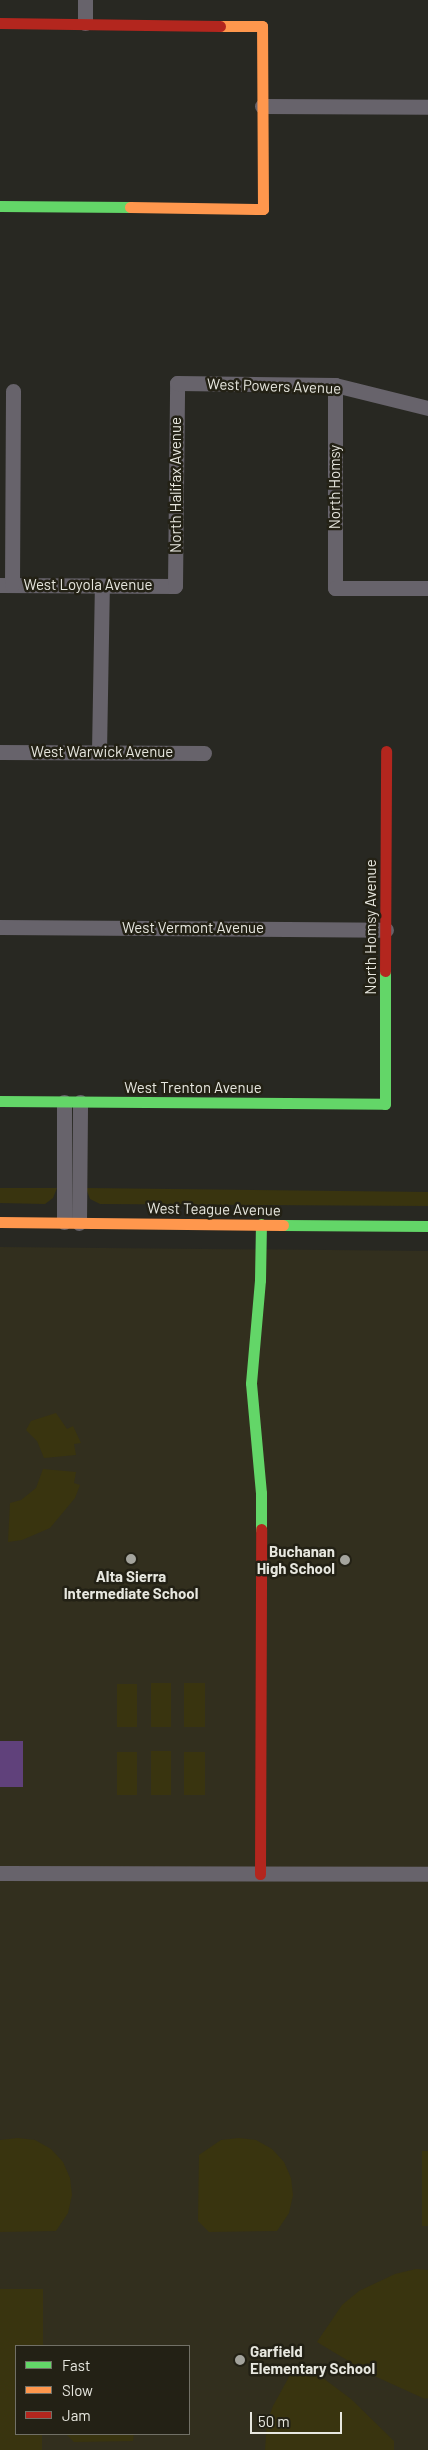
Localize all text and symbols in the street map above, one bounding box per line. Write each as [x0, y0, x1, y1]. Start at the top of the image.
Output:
street label: West Powers Avenue [207, 375, 341, 397]
street label: North Halifax Avenue [167, 417, 185, 553]
street label: North Homsy [326, 445, 344, 529]
street label: West Loyola Avenue [24, 576, 152, 594]
street label: West Warwick Avenue [31, 743, 173, 761]
street label: North Homsy Avenue [362, 859, 380, 995]
street label: West Vermont Avenue [122, 919, 264, 937]
street label: West Trenton Avenue [124, 1079, 262, 1097]
street label: West Teague Avenue [147, 1199, 281, 1219]
place label: Buchanan High School [257, 1542, 335, 1577]
marker: Alta Sierra Intermediate School [125, 1553, 137, 1565]
marker: Buchanan High School [339, 1554, 351, 1566]
place label: Alta Sierra Intermediate School [64, 1567, 198, 1602]
place label: Garfield Elementary School [250, 2342, 375, 2377]
legend [15, 2345, 190, 2435]
marker: Garfield Elementary School [234, 2354, 246, 2366]
text: Fast [62, 2356, 90, 2374]
text: Slow [62, 2381, 93, 2399]
scale bar [253, 2402, 346, 2434]
text: Jam [62, 2406, 91, 2424]
text: 50 m [258, 2412, 290, 2430]

